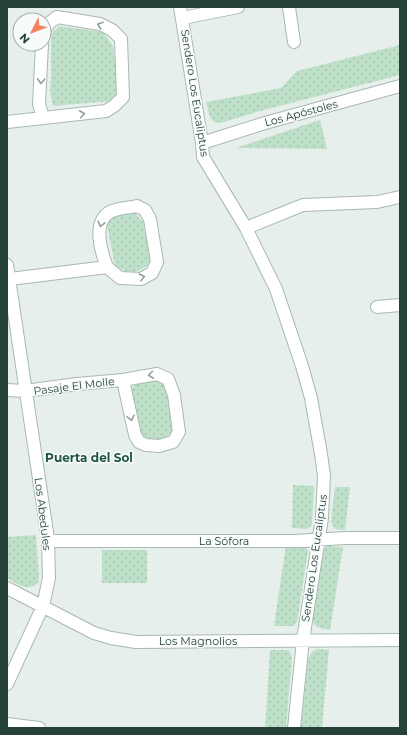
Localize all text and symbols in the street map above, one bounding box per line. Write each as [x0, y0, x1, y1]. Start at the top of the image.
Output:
north arrow [12, 12, 52, 52]
one-way arrow [97, 21, 104, 30]
street label: Sendero Los Eucaliptus [178, 28, 212, 158]
text: N [16, 31, 33, 47]
one-way arrow [36, 78, 45, 84]
street label: Los Apóstoles [263, 96, 340, 130]
one-way arrow [79, 109, 85, 118]
one-way arrow [97, 220, 106, 227]
one-way arrow [138, 273, 145, 281]
one-way arrow [148, 371, 154, 380]
street label: Pasaje El Molle [33, 374, 116, 398]
one-way arrow [127, 415, 135, 421]
district label: Puerta del Sol [45, 450, 133, 465]
street label: Los Abedules [32, 477, 54, 552]
street label: Sendero Los Eucaliptus [298, 493, 330, 623]
street label: La Sófora [199, 534, 249, 548]
street label: Los Magnolios [159, 634, 238, 648]

